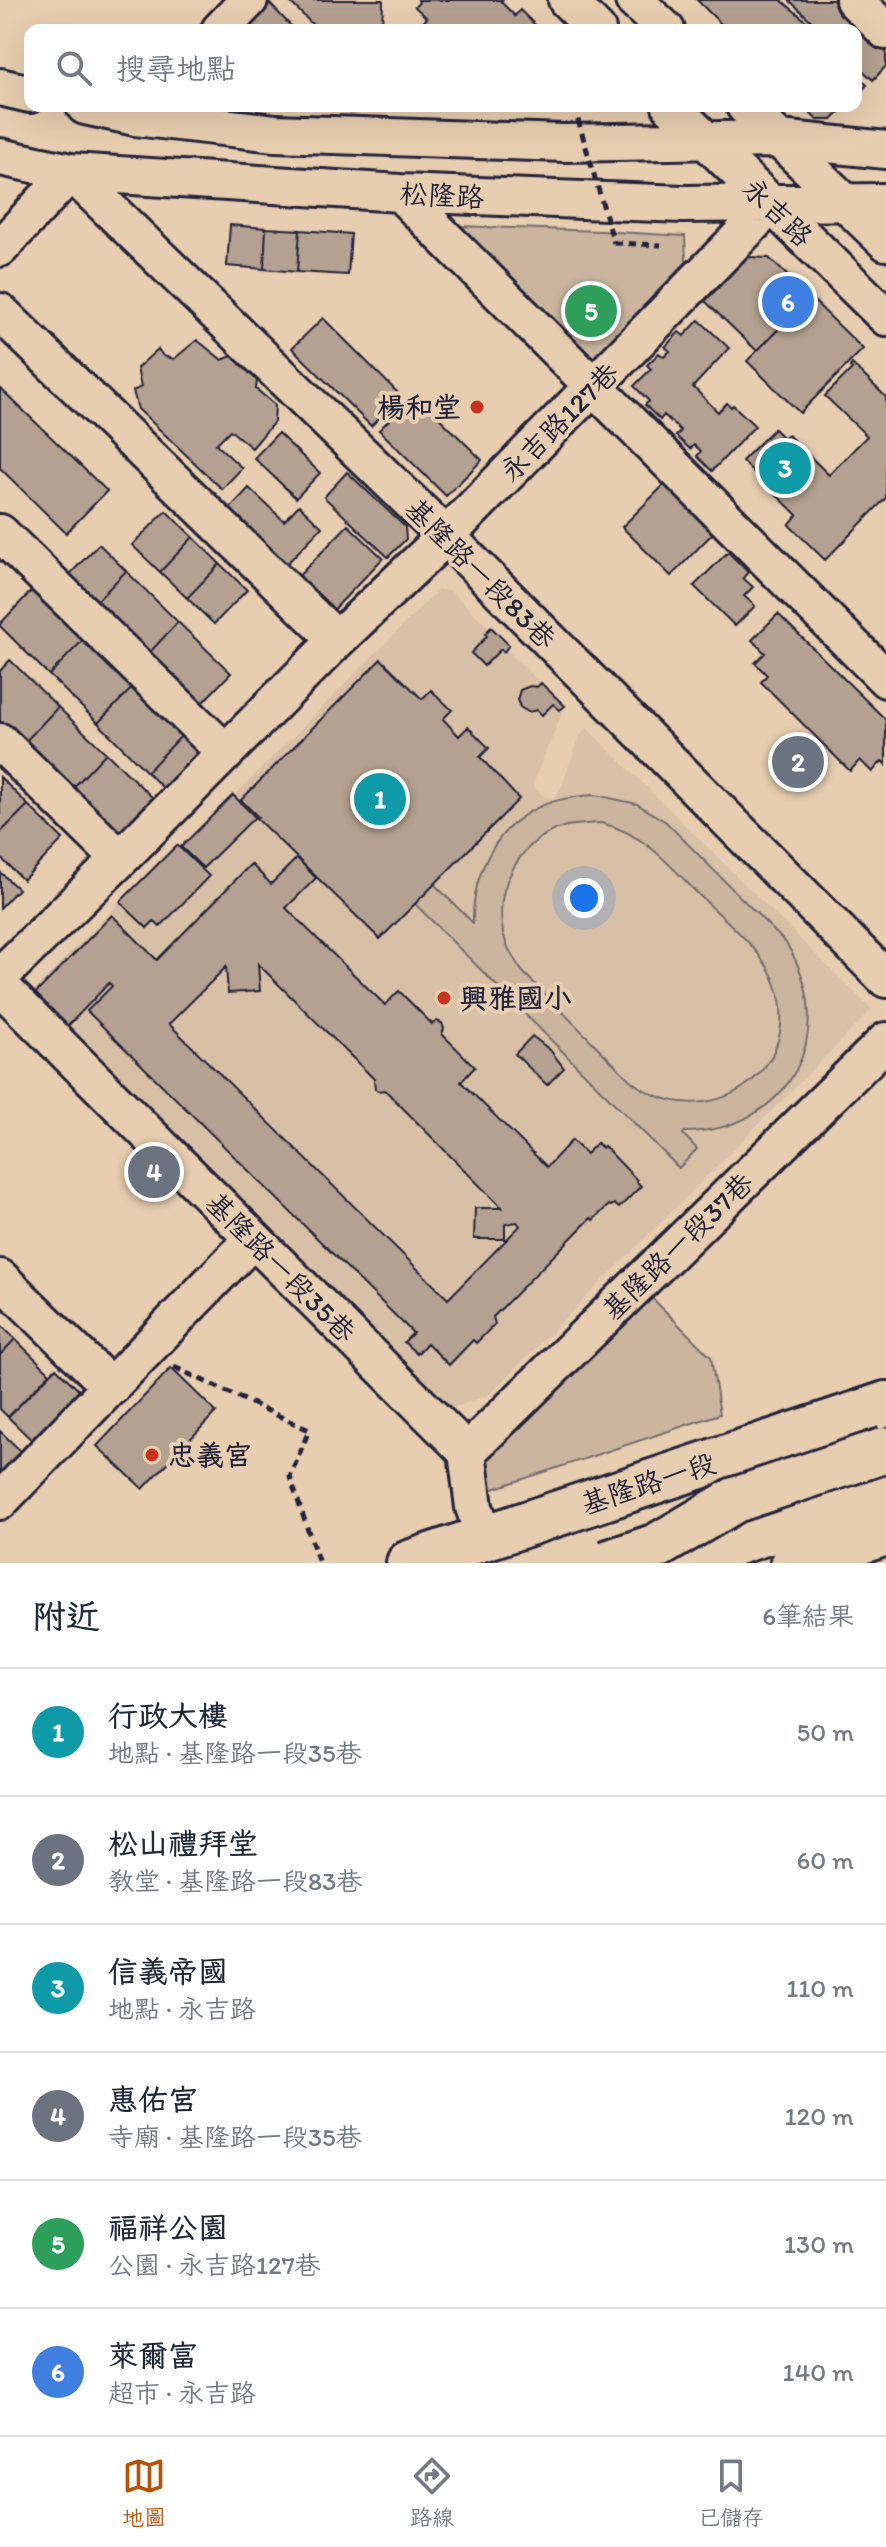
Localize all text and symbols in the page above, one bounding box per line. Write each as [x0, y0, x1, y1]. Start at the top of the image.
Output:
search box [24, 24, 862, 112]
icon: search [52, 46, 96, 90]
text: 搜尋地點 [116, 50, 236, 87]
street label: 永吉路 [736, 171, 820, 253]
street label: 松隆路 [399, 176, 485, 214]
pin: 6 [762, 272, 814, 332]
pin: 5 [565, 281, 617, 341]
street label: 永吉路127巷 [493, 355, 626, 488]
place label: 楊和堂 [377, 390, 461, 424]
marker: 楊和堂 [468, 398, 486, 416]
pin: 3 [759, 438, 811, 498]
street label: 基隆路一段83巷 [399, 491, 564, 656]
pin: 2 [772, 732, 824, 792]
pin: 1 [354, 769, 406, 829]
your location [564, 878, 604, 918]
place label: 興雅國小 [460, 981, 572, 1015]
marker: 興雅國小 [435, 989, 453, 1007]
pin: 4 [128, 1142, 180, 1202]
street label: 基隆路一段37巷 [594, 1165, 760, 1327]
street label: 基隆路一段35巷 [199, 1185, 364, 1350]
place label: 忠義宮 [168, 1438, 252, 1472]
street label: 基隆路一段 [576, 1445, 720, 1521]
marker: 忠義宮 [143, 1446, 161, 1464]
text: 附近 [32, 1596, 100, 1637]
text: 6筆結果 [762, 1600, 854, 1632]
text: 行政大樓 [108, 1697, 228, 1734]
text: 1 [52, 1716, 64, 1748]
text: 50 m [797, 1716, 854, 1748]
text: 地點 · 基隆路一段35巷 [108, 1737, 362, 1769]
text: 松山禮拜堂 [108, 1825, 258, 1862]
text: 2 [51, 1844, 65, 1876]
text: 60 m [797, 1844, 854, 1876]
text: 教堂 · 基隆路一段83巷 [108, 1865, 362, 1897]
text: 信義帝國 [108, 1953, 228, 1990]
text: 3 [51, 1972, 65, 2004]
text: 110 m [786, 1972, 854, 2004]
text: 地點 · 永吉路 [108, 1993, 256, 2025]
text: 惠佑宮 [108, 2081, 198, 2118]
text: 4 [50, 2100, 66, 2132]
text: 120 m [785, 2100, 854, 2132]
text: 寺廟 · 基隆路一段35巷 [108, 2121, 362, 2153]
text: 福祥公園 [108, 2209, 228, 2246]
text: 5 [51, 2228, 65, 2260]
text: 130 m [784, 2228, 854, 2260]
text: 公園 · 永吉路127巷 [108, 2249, 321, 2281]
text: 萊爾富 [108, 2337, 198, 2374]
text: 6 [51, 2356, 65, 2388]
text: 140 m [783, 2356, 854, 2388]
text: 超市 · 永吉路 [108, 2377, 256, 2409]
tab: 地圖 [122, 2454, 166, 2531]
tab: 路線 [410, 2454, 454, 2531]
tab: 已儲存 [698, 2454, 764, 2531]

